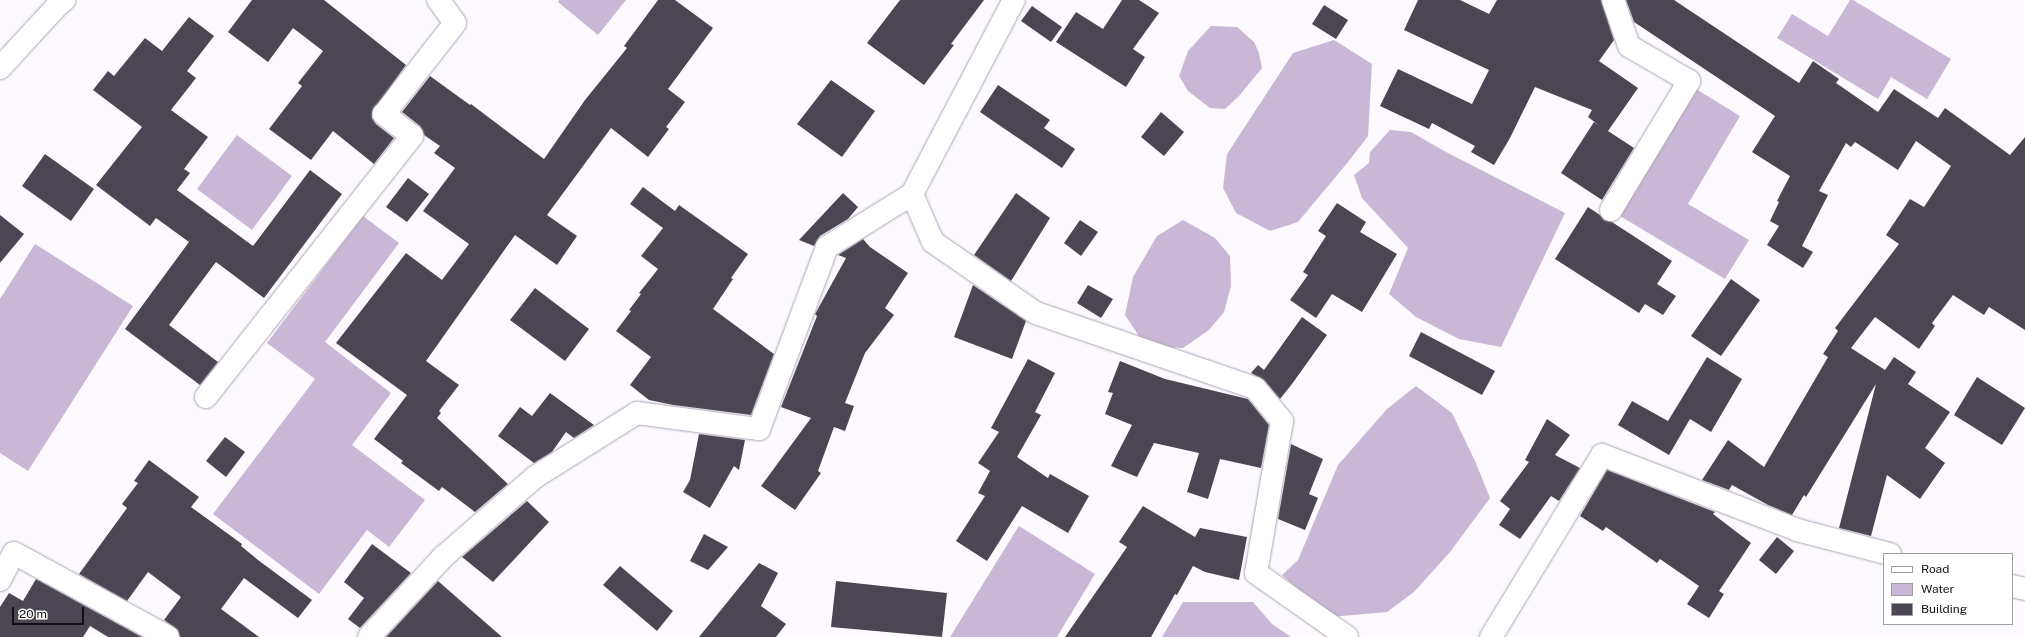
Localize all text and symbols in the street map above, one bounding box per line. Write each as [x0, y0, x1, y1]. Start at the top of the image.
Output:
legend [1883, 553, 2013, 625]
text: Road [1921, 562, 1949, 576]
text: Water [1921, 582, 1954, 596]
scale bar [14, 599, 86, 625]
text: Building [1921, 602, 1967, 616]
text: 20 m [19, 607, 47, 621]

